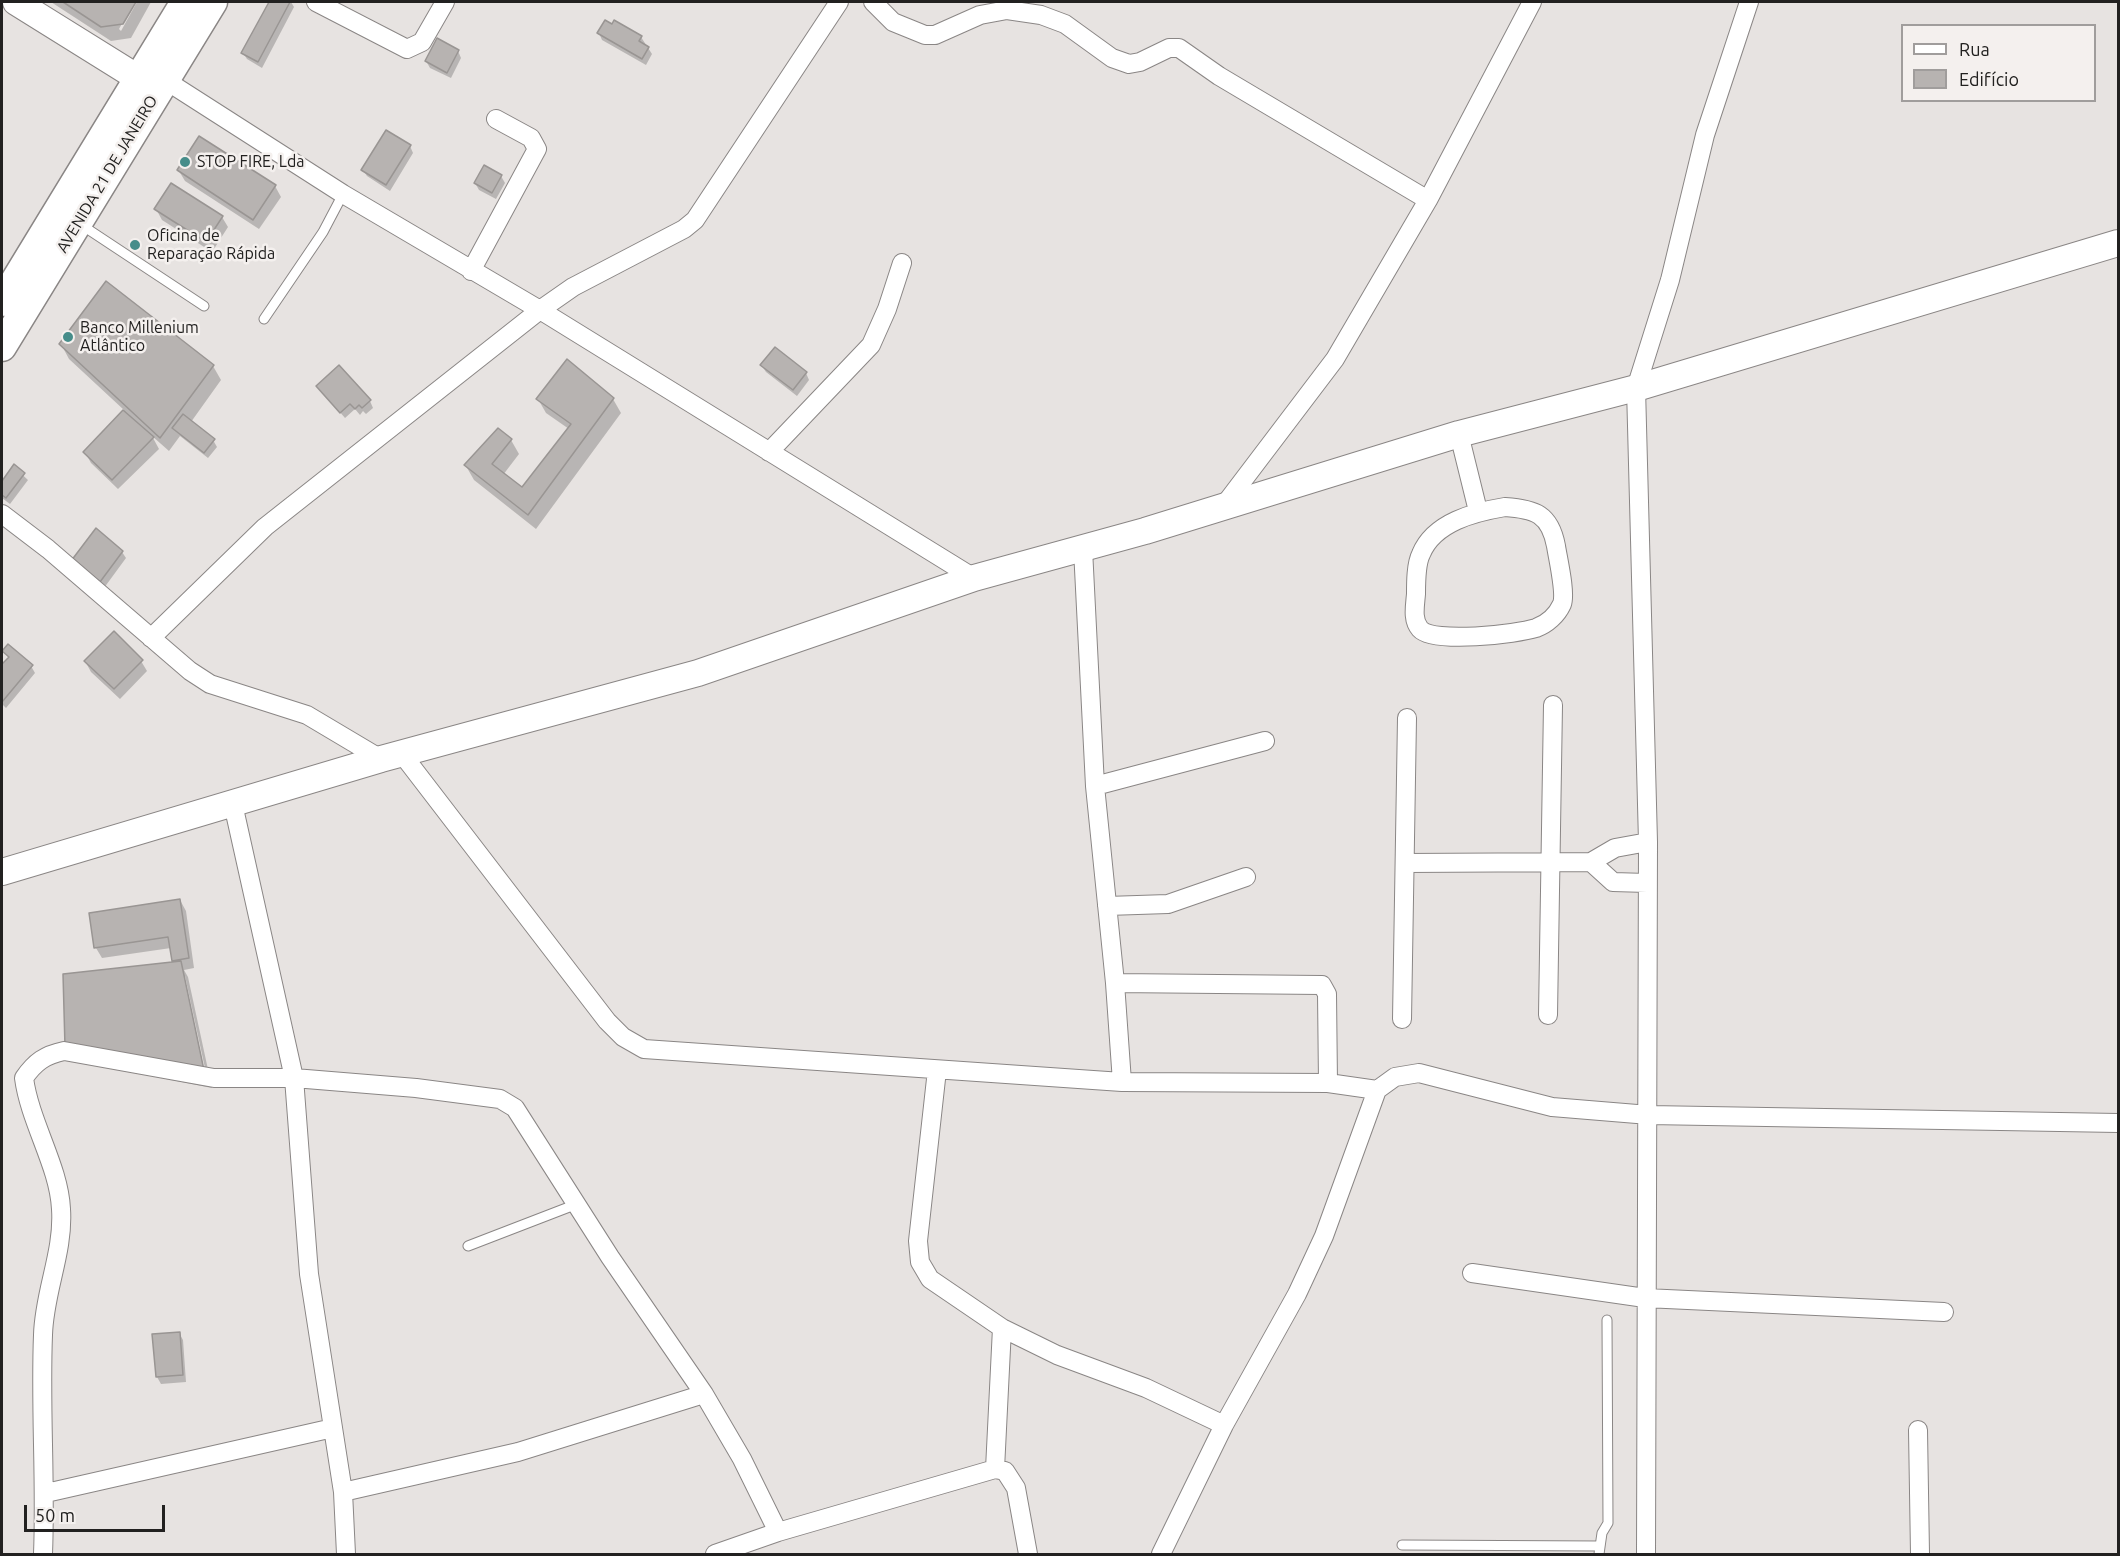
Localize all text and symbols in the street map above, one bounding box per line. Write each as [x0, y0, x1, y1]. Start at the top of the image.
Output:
legend [1901, 24, 2096, 102]
text: Rua [1959, 39, 1990, 59]
text: Edifício [1959, 69, 2019, 89]
street label: AVENIDA 21 DE JANEIRO [52, 92, 162, 256]
place label: STOP FIRE, Lda [197, 152, 305, 172]
marker: STOP FIRE, Lda [178, 155, 192, 169]
place label: Oficina de Reparação Rápida [147, 226, 275, 264]
marker: Oficina de Reparação Rápida [128, 238, 142, 252]
place label: Banco Millenium Atlântico [80, 318, 199, 356]
marker: Banco Millenium Atlântico [61, 330, 75, 344]
scale bar [27, 1493, 168, 1531]
text: 50 m [35, 1505, 75, 1525]

